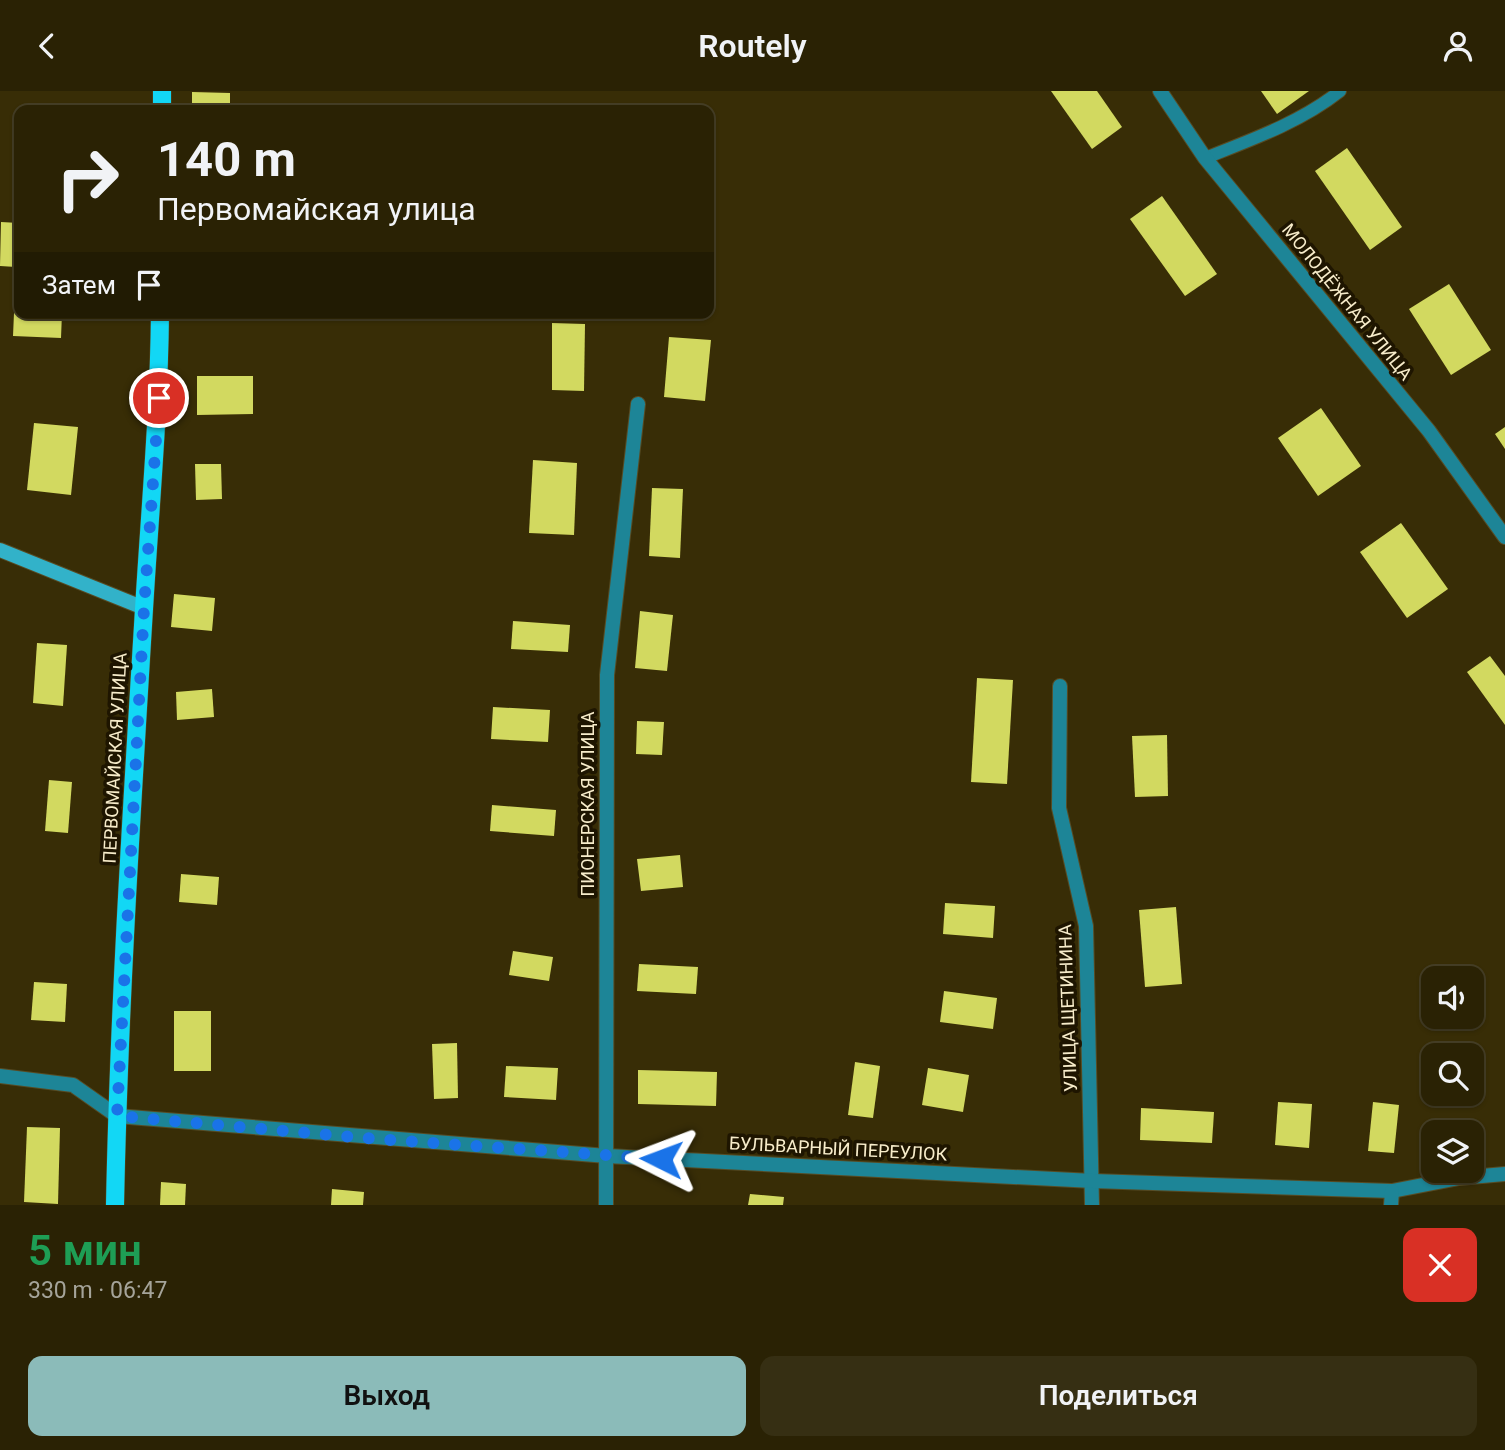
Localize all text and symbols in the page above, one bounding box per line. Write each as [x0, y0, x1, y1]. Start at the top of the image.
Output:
icon: back [28, 27, 66, 65]
text: Routely [698, 27, 807, 65]
icon: person [1439, 27, 1477, 65]
text: 140 m [157, 131, 296, 188]
icon: right [42, 133, 133, 224]
text: Первомайская улица [157, 190, 476, 228]
street label: МОЛОДЁЖНАЯ УЛИЦА [1278, 219, 1417, 384]
icon: arrive [130, 266, 168, 304]
text: Затем [42, 270, 116, 300]
pin [129, 368, 189, 428]
icon: arrive [140, 379, 178, 417]
street label: ПЕРВОМАЙСКАЯ УЛИЦА [98, 652, 131, 864]
street label: ПИОНЕРСКАЯ УЛИЦА [577, 711, 598, 896]
street label: УЛИЦА ЩЕТИНИНА [1054, 924, 1081, 1092]
map controls [1421, 966, 1484, 1183]
button: sound [1421, 966, 1484, 1029]
button: search [1421, 1043, 1484, 1106]
button: layers [1421, 1120, 1484, 1183]
position arrow [624, 1122, 698, 1196]
street label: БУЛЬВАРНЫЙ ПЕРЕУЛОК [728, 1132, 948, 1165]
text: 5 мин [28, 1226, 142, 1275]
button: close [1403, 1228, 1477, 1302]
text: 330 m · 06:47 [28, 1277, 167, 1304]
button: Выход [28, 1356, 746, 1436]
button: Поделиться [760, 1356, 1477, 1436]

